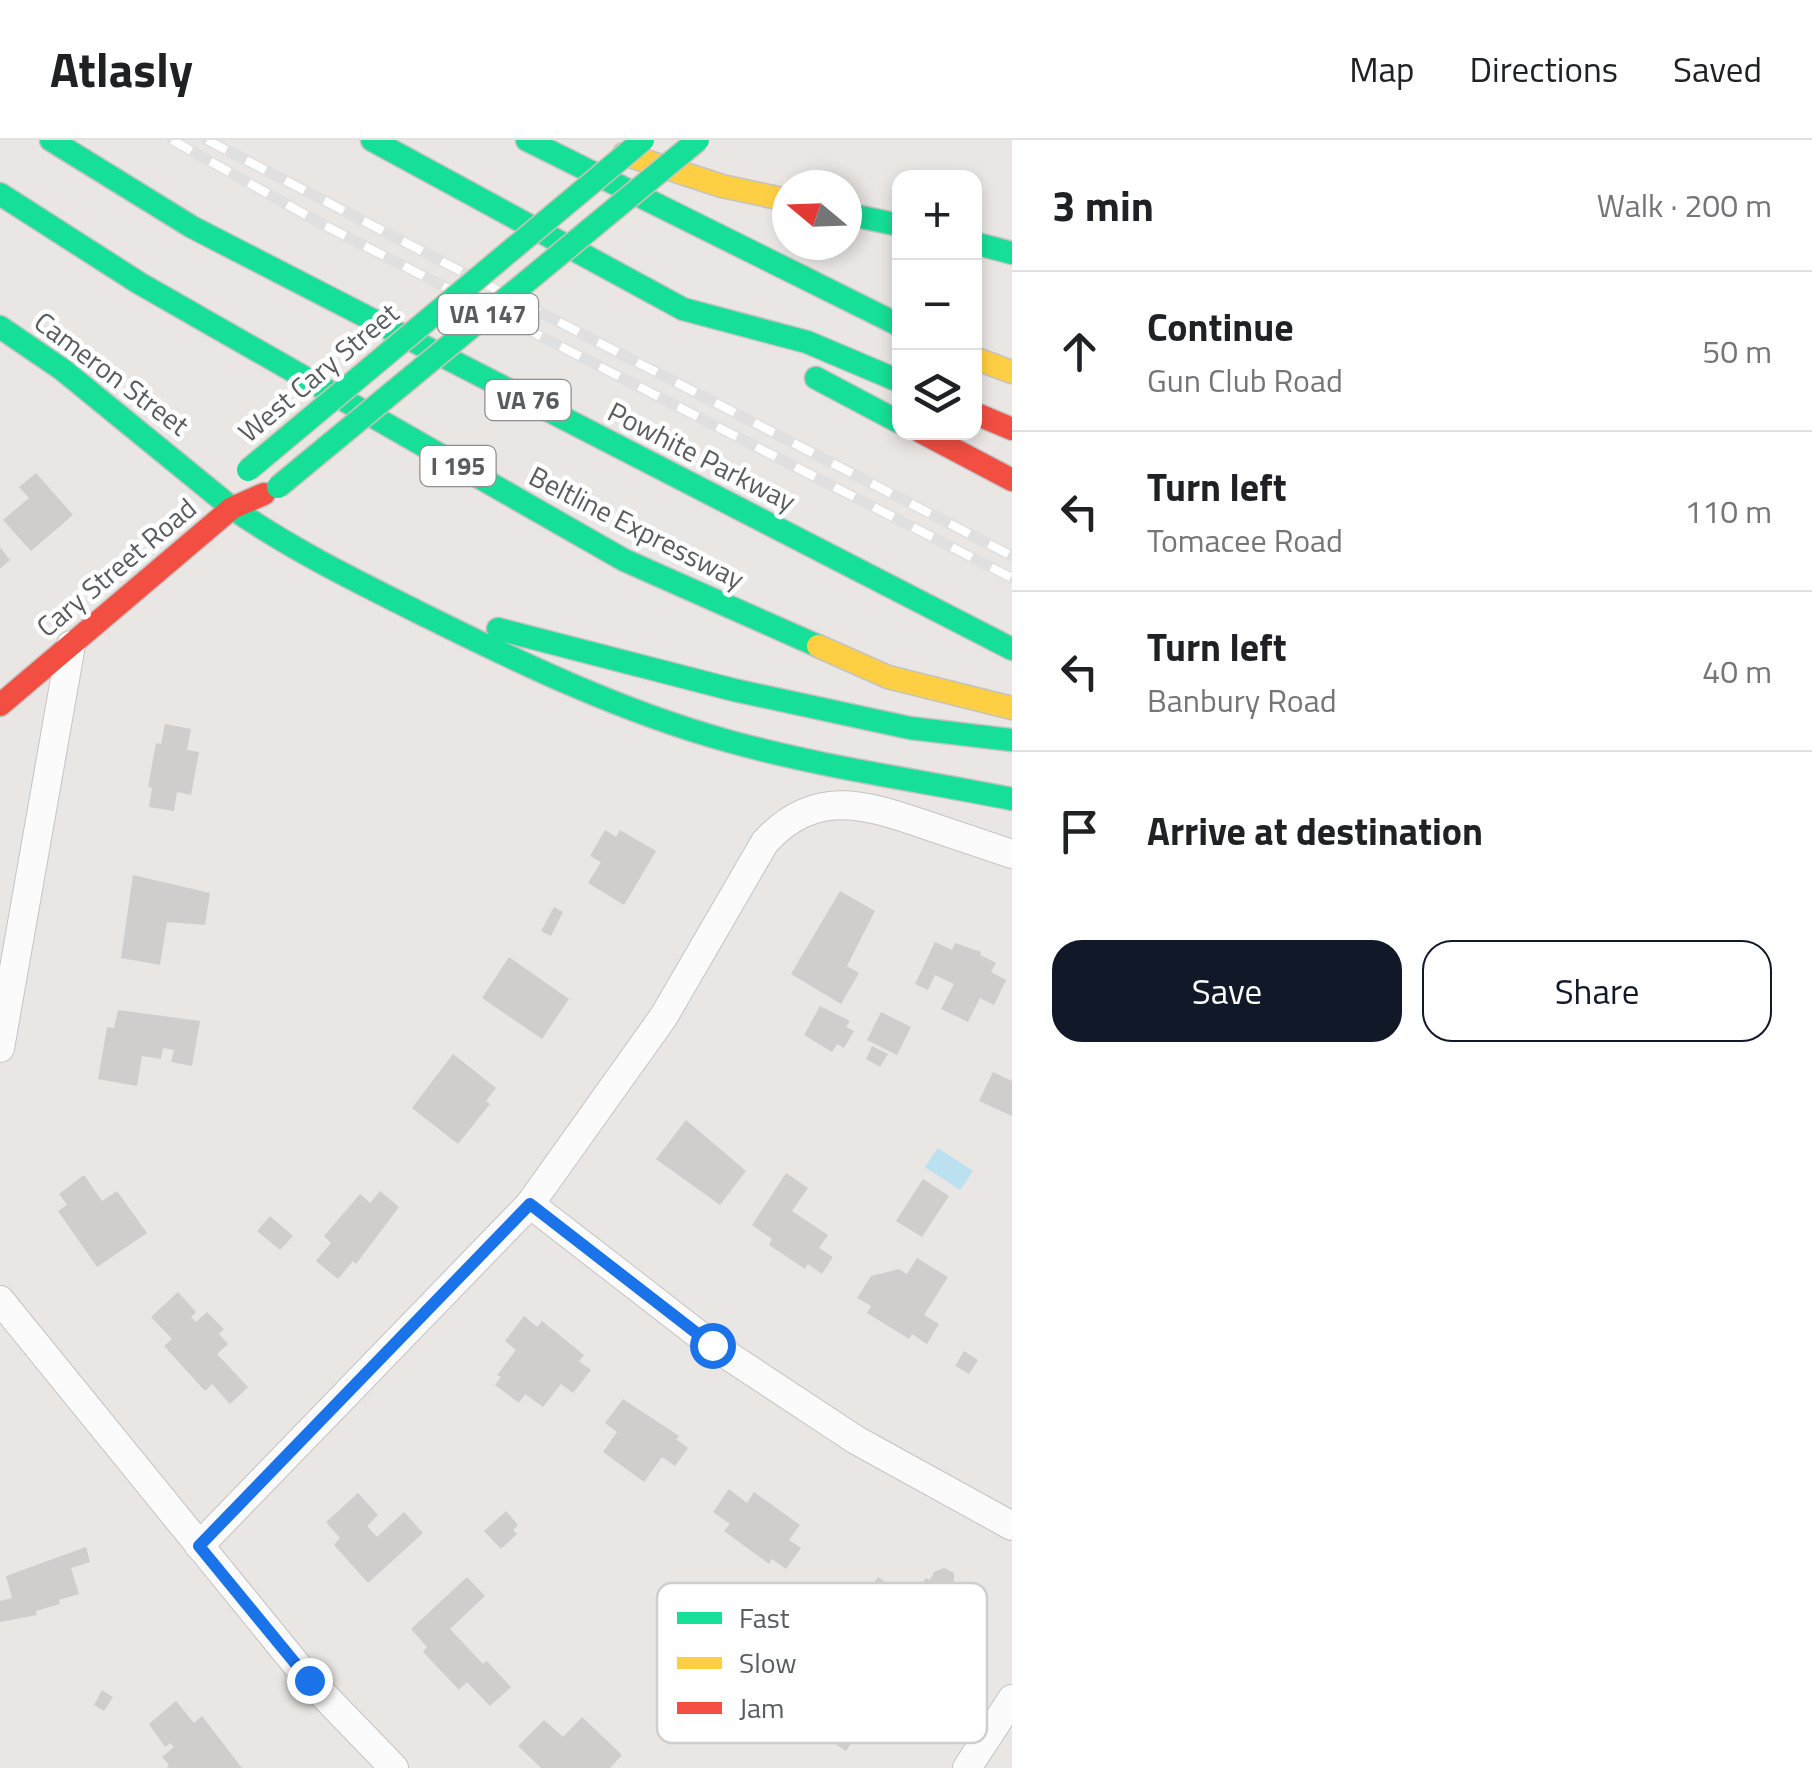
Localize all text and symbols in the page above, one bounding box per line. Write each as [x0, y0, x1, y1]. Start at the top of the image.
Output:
text: Atlasly [50, 33, 193, 106]
text: Map [1349, 42, 1415, 96]
text: Directions [1470, 42, 1618, 96]
text: Saved [1673, 42, 1762, 96]
north arrow [772, 170, 862, 260]
map controls [892, 170, 982, 440]
button: + [892, 170, 982, 260]
text: 3 min [1052, 173, 1154, 237]
text: Walk · 200 m [1597, 181, 1772, 229]
button: − [892, 260, 982, 350]
street label: West Cary Street [228, 292, 408, 452]
road number: VA 147 [438, 294, 538, 334]
text: Continue [1147, 298, 1294, 356]
street label: Cameron Street [25, 300, 199, 446]
icon: ahead [1052, 324, 1107, 379]
text: 50 m [1702, 327, 1772, 375]
button: layers [892, 350, 982, 440]
text: Gun Club Road [1147, 356, 1343, 404]
road number: VA 76 [486, 380, 570, 420]
street label: Powhite Parkway [600, 390, 804, 522]
road number: I 195 [420, 446, 496, 486]
street label: Beltline Expressway [522, 454, 752, 600]
text: Turn left [1147, 458, 1287, 516]
icon: left [1052, 484, 1107, 539]
street label: Cary Street Road [26, 487, 206, 647]
text: 110 m [1684, 487, 1772, 535]
text: Tomacee Road [1147, 516, 1343, 564]
text: Turn left [1147, 618, 1287, 676]
icon: left [1052, 644, 1107, 699]
text: 40 m [1702, 647, 1772, 695]
text: Banbury Road [1147, 676, 1337, 724]
text: Arrive at destination [1147, 802, 1483, 860]
icon: arrive [1052, 804, 1107, 859]
button: Save [1052, 940, 1402, 1042]
button: Share [1422, 940, 1772, 1042]
route start [690, 1323, 736, 1369]
legend [657, 1583, 987, 1743]
text: Fast [739, 1596, 790, 1639]
text: Slow [739, 1641, 797, 1684]
route end [287, 1658, 333, 1704]
text: Jam [739, 1686, 785, 1729]

